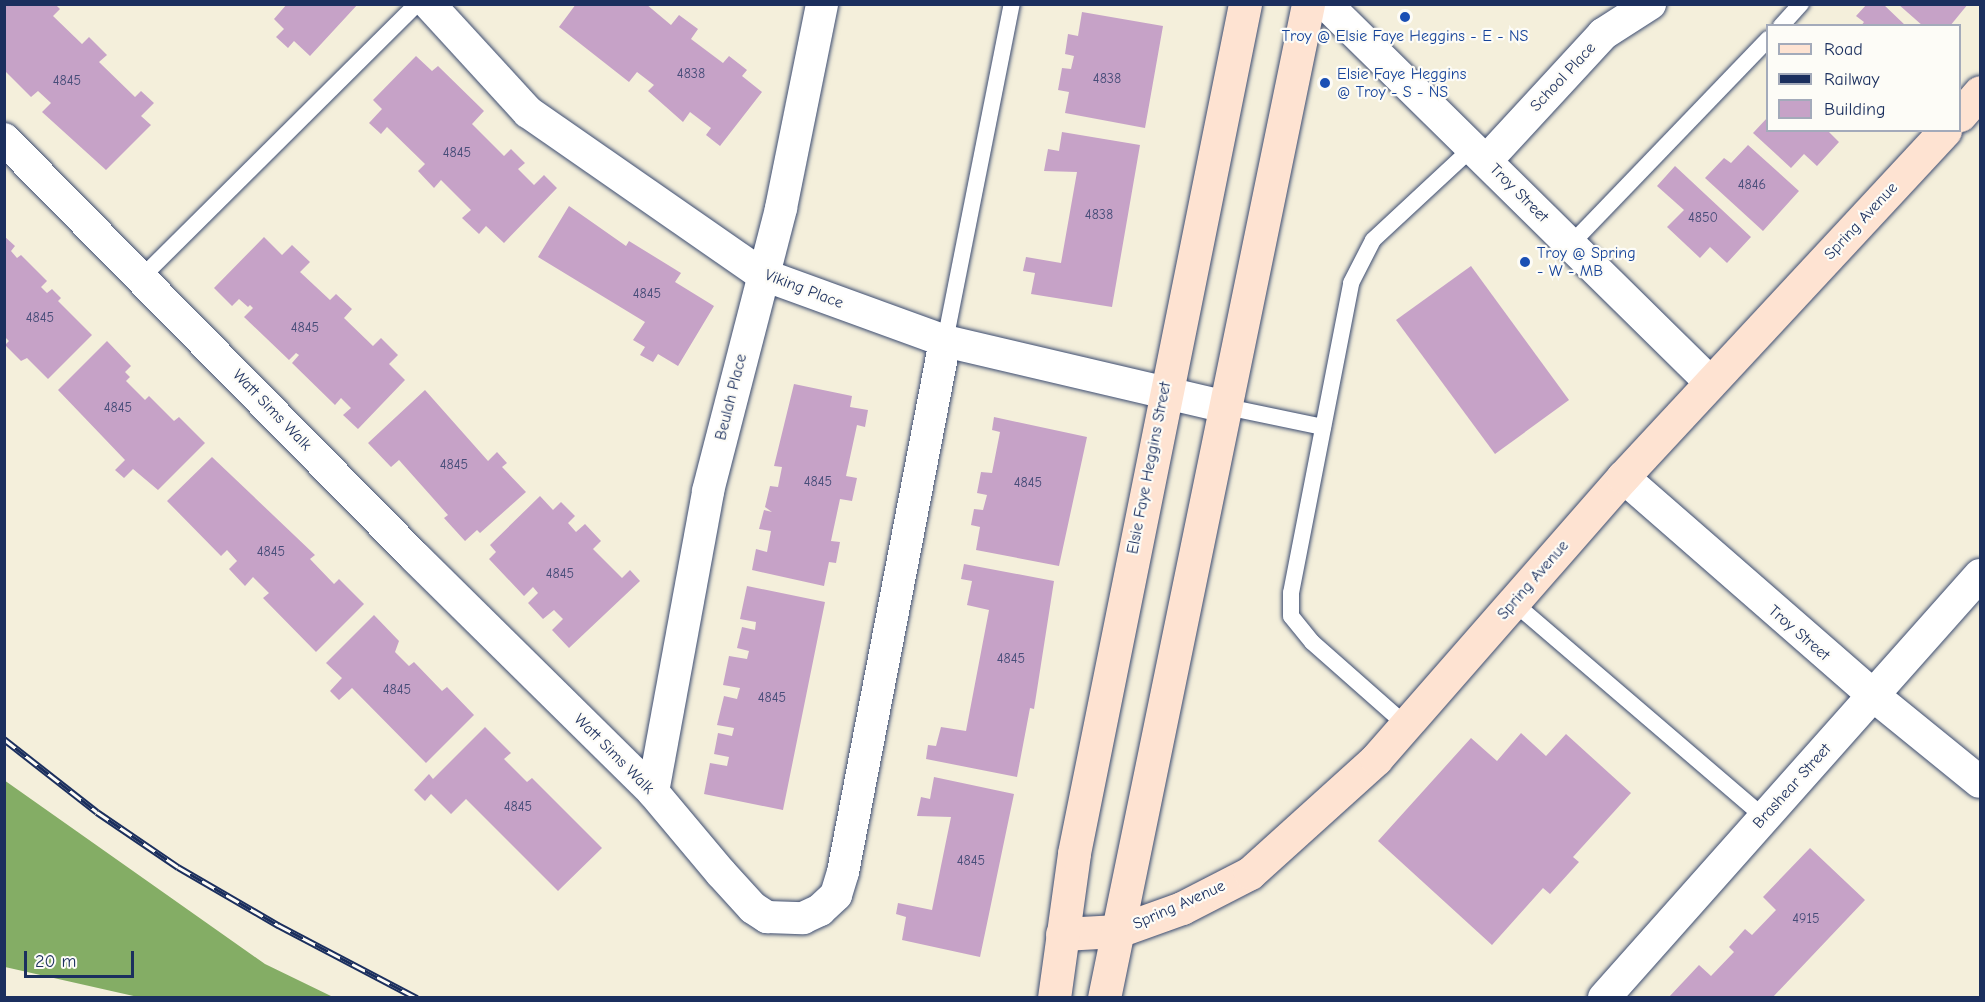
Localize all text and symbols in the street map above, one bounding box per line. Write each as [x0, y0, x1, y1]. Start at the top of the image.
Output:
marker: Troy @ Elsie Faye Heggins - E - NS [1398, 10, 1412, 24]
legend [1766, 24, 1961, 132]
place label: Troy @ Elsie Faye Heggins - E - NS [1282, 26, 1528, 46]
street label: School Place [1526, 39, 1600, 115]
text: Road [1824, 39, 1863, 60]
place label: Elsie Faye Heggins @ Troy - S - NS [1337, 64, 1466, 102]
house number: 4838 [677, 66, 705, 82]
text: Railway [1824, 69, 1880, 90]
house number: 4838 [1093, 71, 1121, 87]
house number: 4845 [53, 73, 81, 89]
marker: Elsie Faye Heggins @ Troy - S - NS [1318, 76, 1332, 90]
text: Building [1824, 99, 1886, 120]
house number: 4845 [443, 145, 471, 161]
street label: Troy Street [1486, 160, 1552, 226]
house number: 4846 [1738, 177, 1766, 193]
street label: Spring Avenue [1820, 178, 1902, 264]
house number: 4838 [1085, 207, 1113, 223]
house number: 4850 [1688, 210, 1718, 226]
place label: Troy @ Spring - W - MB [1537, 243, 1636, 281]
marker: Troy @ Spring - W - MB [1518, 255, 1532, 269]
street label: Viking Place [762, 265, 846, 313]
house number: 4845 [633, 286, 661, 302]
house number: 4845 [26, 310, 54, 326]
house number: 4845 [291, 320, 319, 336]
street label: Beulah Place [711, 352, 751, 442]
street label: Watt Sims Walk [228, 365, 316, 455]
street label: Elsie Faye Heggins Street [1123, 380, 1175, 556]
house number: 4845 [104, 400, 132, 416]
house number: 4845 [440, 457, 468, 473]
house number: 4845 [804, 474, 832, 490]
house number: 4845 [1014, 475, 1042, 491]
street label: Spring Avenue [1493, 536, 1573, 624]
house number: 4845 [257, 544, 285, 560]
house number: 4845 [546, 566, 574, 582]
street label: Troy Street [1764, 601, 1834, 665]
house number: 4845 [997, 651, 1025, 667]
house number: 4845 [383, 682, 411, 698]
house number: 4845 [758, 690, 786, 706]
street label: Watt Sims Walk [570, 710, 658, 798]
street label: Brashear Street [1749, 740, 1835, 832]
house number: 4845 [504, 799, 532, 815]
house number: 4845 [957, 853, 985, 869]
street label: Spring Avenue [1130, 876, 1228, 934]
house number: 4915 [1792, 911, 1820, 927]
scale bar [27, 939, 136, 977]
text: 20 m [35, 951, 76, 972]

